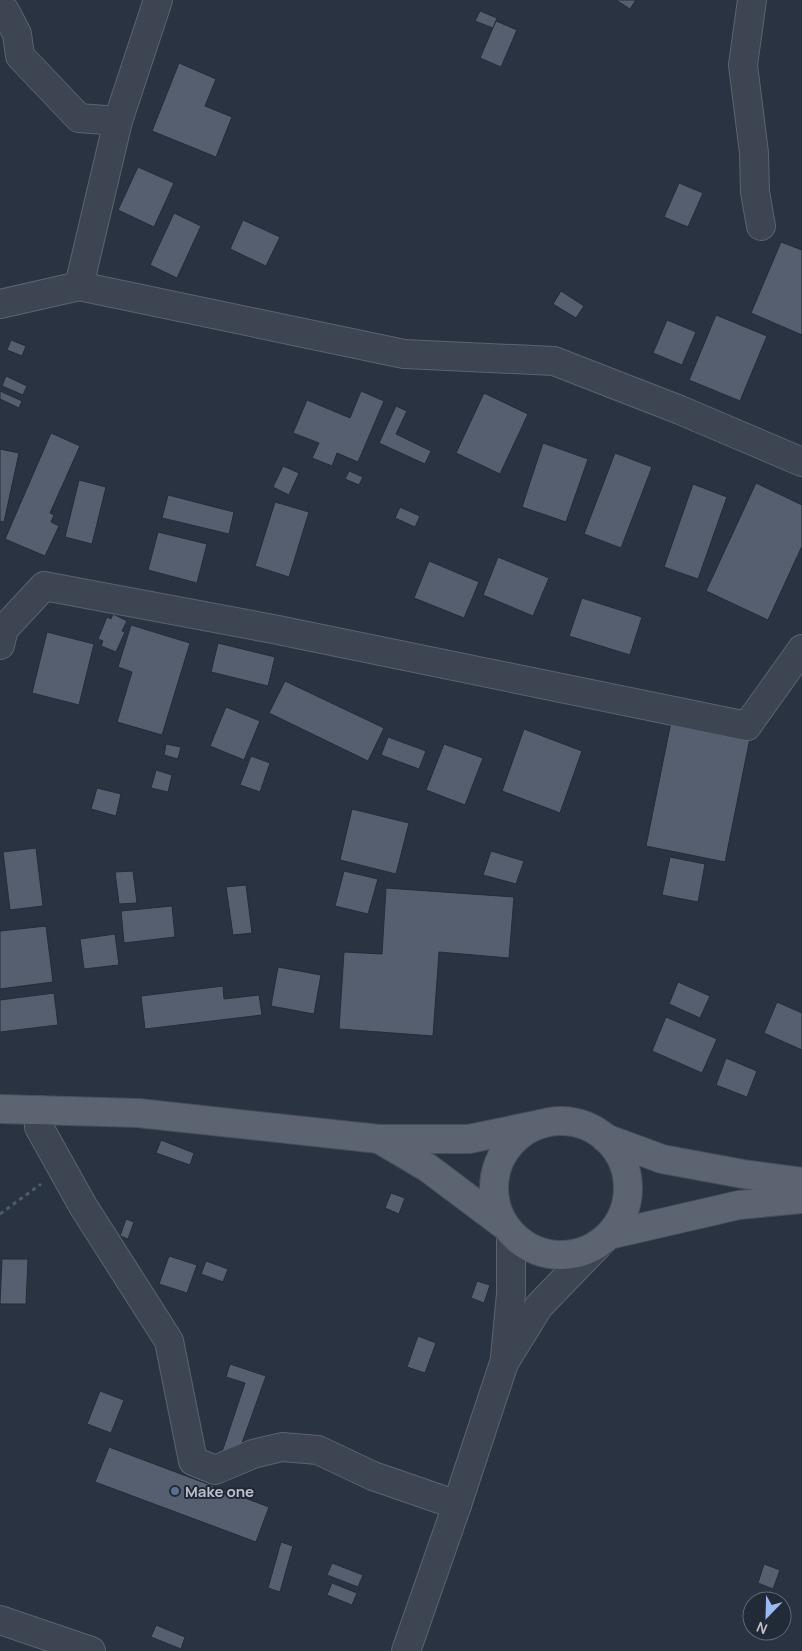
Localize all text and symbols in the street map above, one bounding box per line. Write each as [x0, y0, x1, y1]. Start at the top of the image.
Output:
place label: Make one [185, 1481, 254, 1502]
marker: Make one [169, 1485, 181, 1497]
north arrow [742, 1591, 792, 1641]
text: N [753, 1618, 770, 1639]

